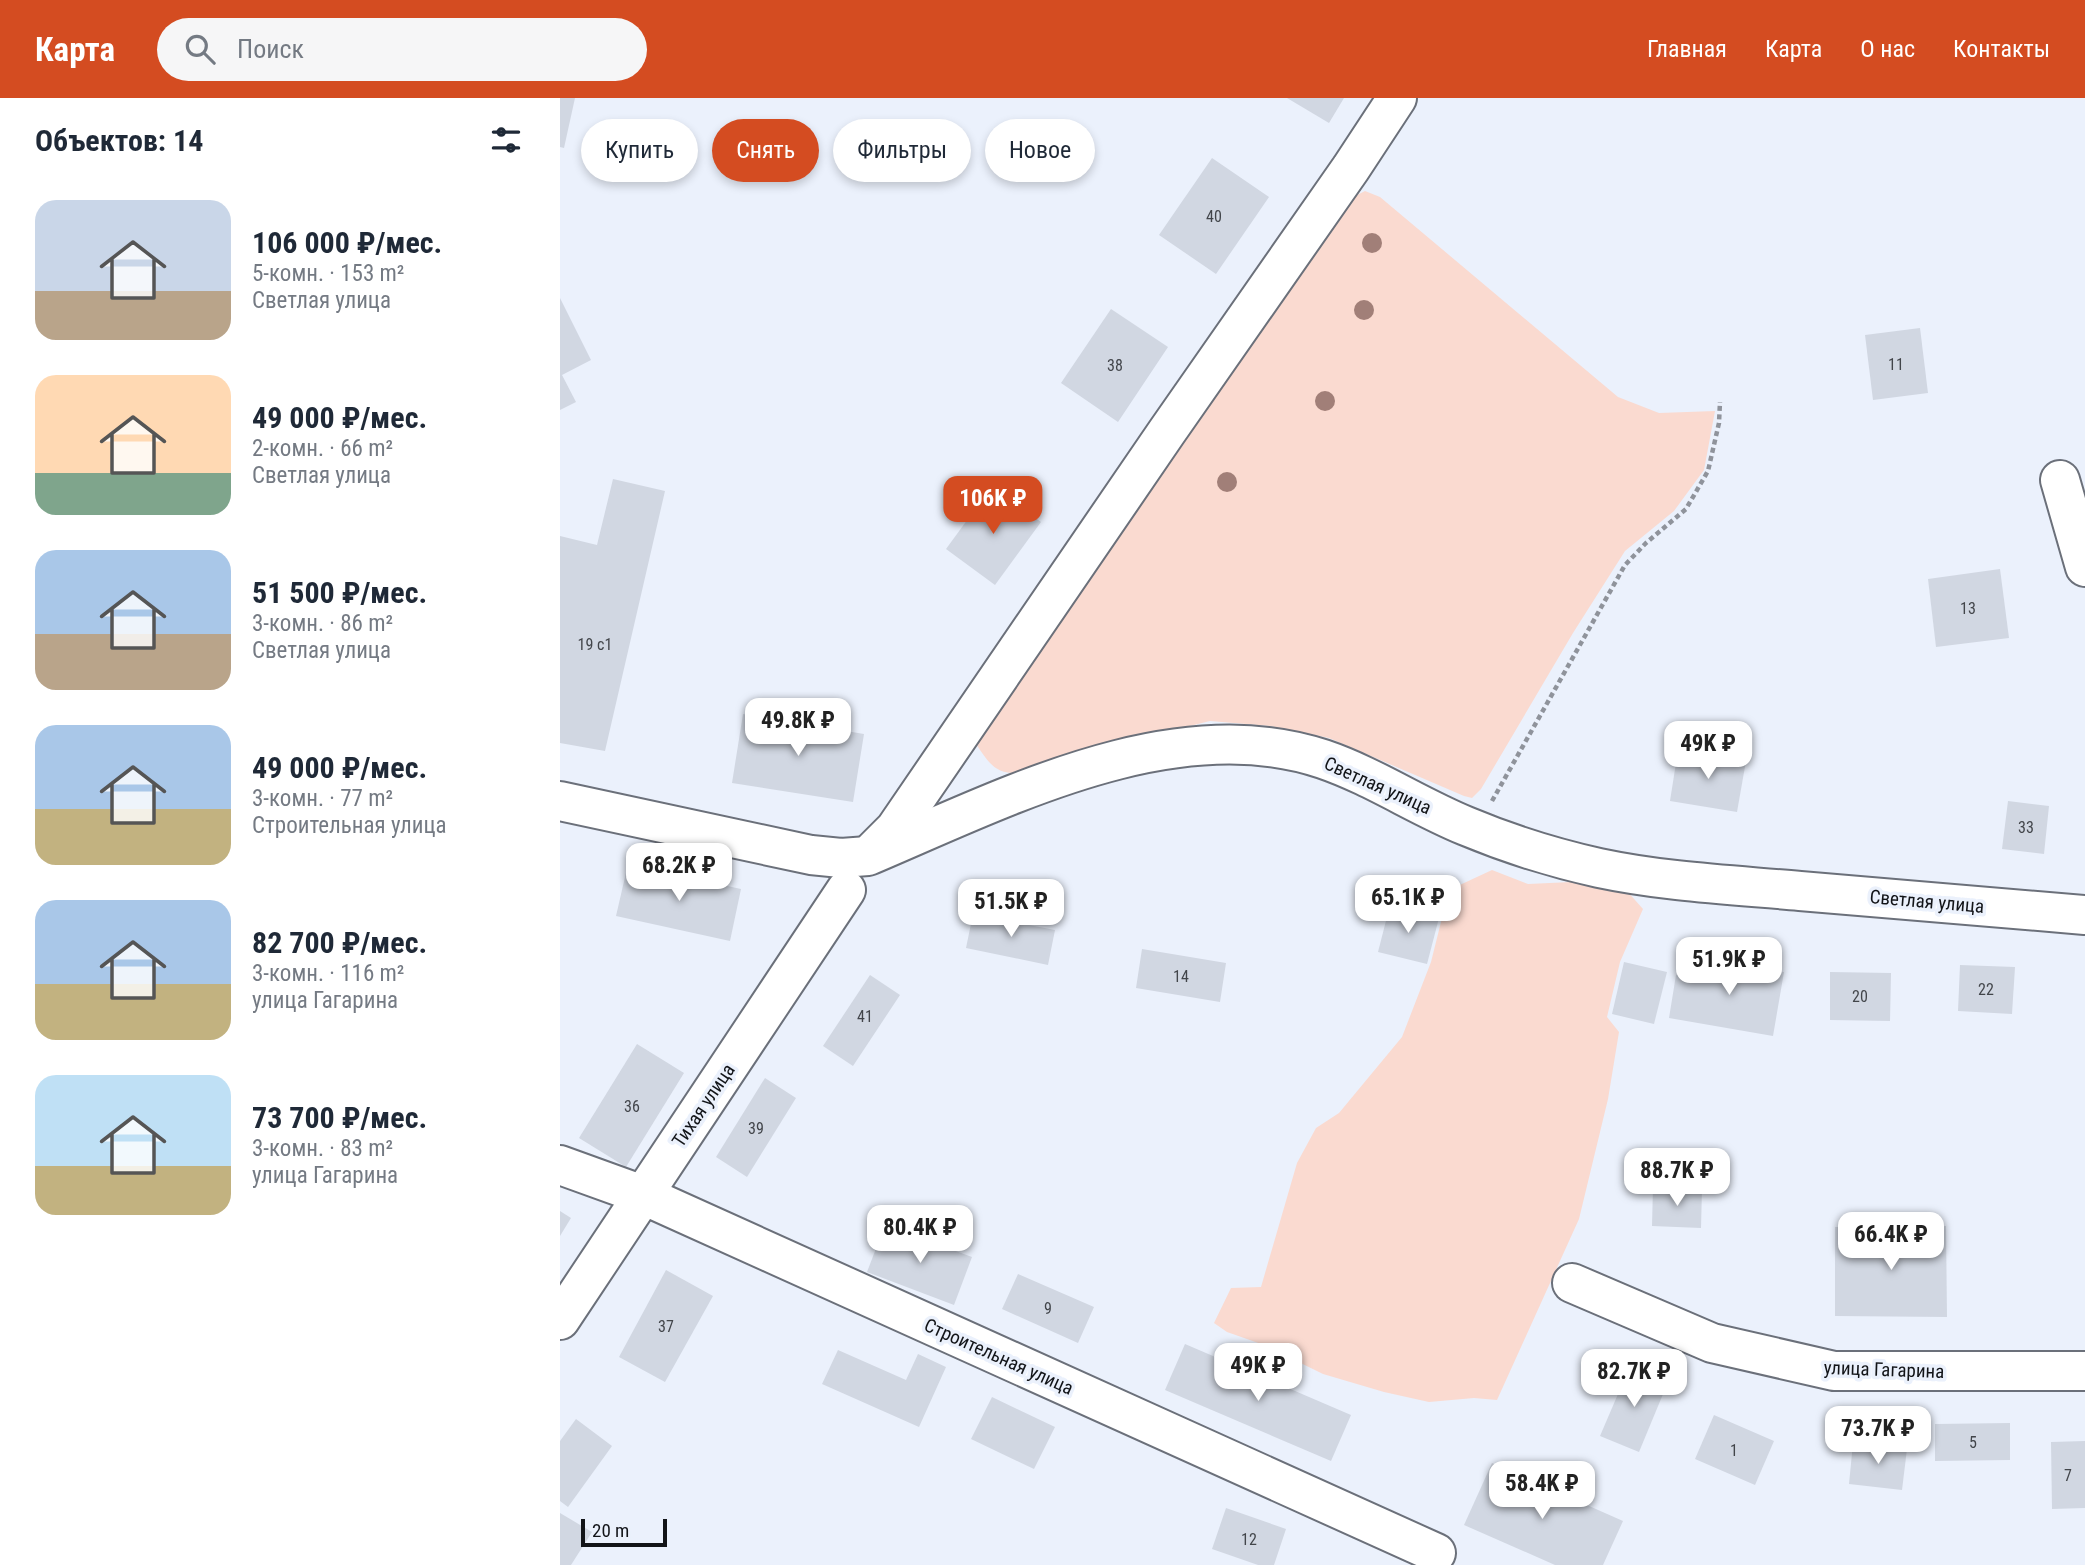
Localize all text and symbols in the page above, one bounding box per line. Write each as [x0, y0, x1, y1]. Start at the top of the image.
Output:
search box [157, 18, 647, 81]
text: Карта [35, 30, 115, 69]
icon: search [181, 30, 219, 68]
text: Поиск [237, 34, 304, 64]
text: Главная [1647, 35, 1727, 63]
text: Карта [1765, 35, 1822, 63]
text: О нас [1860, 35, 1915, 63]
text: Контакты [1953, 35, 2050, 63]
chip: Купить [581, 119, 698, 182]
chip: Снять [712, 119, 819, 182]
chip: Фильтры [833, 119, 971, 182]
chip: Новое [985, 119, 1095, 182]
icon: filters [487, 121, 525, 159]
text: Объектов: 14 [35, 123, 203, 158]
house number: 40 [1206, 207, 1222, 226]
text: 106 000 ₽/мес. [252, 225, 442, 260]
icon: home [91, 228, 175, 312]
text: 5-комн. · 153 m² [252, 260, 404, 287]
text: Светлая улица [252, 287, 391, 314]
house number: 11 [1888, 355, 1904, 374]
house number: 38 [1107, 356, 1123, 375]
text: 49 000 ₽/мес. [252, 400, 427, 435]
icon: home [91, 403, 175, 487]
text: 2-комн. · 66 m² [252, 435, 393, 462]
text: Светлая улица [252, 462, 391, 489]
pin: 106K ₽ [936, 476, 1050, 536]
text: 106K ₽ [959, 485, 1027, 512]
text: 51 500 ₽/мес. [252, 575, 427, 610]
icon: home [91, 578, 175, 662]
house number: 13 [1960, 599, 1976, 618]
text: 3-комн. · 86 m² [252, 610, 393, 637]
house number: 19 с1 [578, 635, 612, 654]
text: Светлая улица [252, 637, 391, 664]
pin: 49.8K ₽ [733, 698, 863, 758]
text: 49.8K ₽ [761, 707, 835, 734]
pin: 49K ₽ [1659, 722, 1757, 781]
text: 49K ₽ [1680, 730, 1736, 757]
text: 49 000 ₽/мес. [252, 750, 427, 785]
street label: Светлая улица [1321, 752, 1435, 819]
icon: home [91, 753, 175, 837]
text: 3-комн. · 77 m² [252, 785, 393, 812]
text: Строительная улица [252, 812, 447, 839]
house number: 33 [2018, 818, 2034, 837]
pin: 68.2K ₽ [614, 844, 744, 903]
text: 68.2K ₽ [642, 852, 716, 879]
pin: 65.1K ₽ [1343, 876, 1473, 935]
pin: 51.5K ₽ [946, 880, 1076, 939]
text: 65.1K ₽ [1371, 884, 1445, 911]
street label: Светлая улица [1869, 885, 1985, 918]
text: 51.5K ₽ [974, 888, 1048, 915]
text: 82 700 ₽/мес. [252, 925, 427, 960]
icon: home [91, 928, 175, 1012]
pin: 51.9K ₽ [1664, 937, 1794, 997]
text: 51.9K ₽ [1692, 946, 1766, 973]
text: 3-комн. · 116 m² [252, 960, 404, 987]
house number: 14 [1173, 967, 1189, 986]
house number: 22 [1978, 980, 1994, 999]
text: улица Гагарина [252, 987, 398, 1014]
house number: 20 [1852, 987, 1868, 1006]
house number: 41 [857, 1007, 873, 1026]
street label: Тихая улица [667, 1059, 740, 1151]
house number: 36 [624, 1097, 640, 1116]
text: 73 700 ₽/мес. [252, 1100, 427, 1135]
icon: home [91, 1103, 175, 1187]
house number: 39 [748, 1119, 764, 1138]
text: 3-комн. · 83 m² [252, 1135, 393, 1162]
pin: 88.7K ₽ [1612, 1148, 1742, 1208]
text: 88.7K ₽ [1640, 1157, 1714, 1184]
text: улица Гагарина [252, 1162, 398, 1189]
pin: 80.4K ₽ [855, 1206, 985, 1265]
pin: 66.4K ₽ [1826, 1212, 1956, 1272]
text: 80.4K ₽ [883, 1214, 957, 1241]
text: 66.4K ₽ [1854, 1221, 1928, 1248]
house number: 9 [1044, 1299, 1052, 1318]
street label: Строительная улица [921, 1313, 1077, 1400]
house number: 37 [658, 1317, 674, 1336]
pin: 49K ₽ [1209, 1344, 1307, 1403]
pin: 82.7K ₽ [1569, 1350, 1699, 1409]
text: 49K ₽ [1230, 1352, 1286, 1379]
street label: улица Гагарина [1823, 1356, 1945, 1383]
text: 82.7K ₽ [1597, 1358, 1671, 1385]
pin: 73.7K ₽ [1813, 1406, 1943, 1466]
text: 73.7K ₽ [1841, 1415, 1915, 1442]
house number: 5 [1969, 1433, 1977, 1452]
house number: 1 [1730, 1441, 1738, 1460]
pin: 58.4K ₽ [1477, 1462, 1607, 1521]
house number: 7 [2064, 1466, 2072, 1485]
text: 58.4K ₽ [1505, 1470, 1579, 1497]
scale bar [581, 1516, 667, 1548]
text: 20 m [592, 1519, 629, 1542]
house number: 12 [1241, 1530, 1257, 1549]

